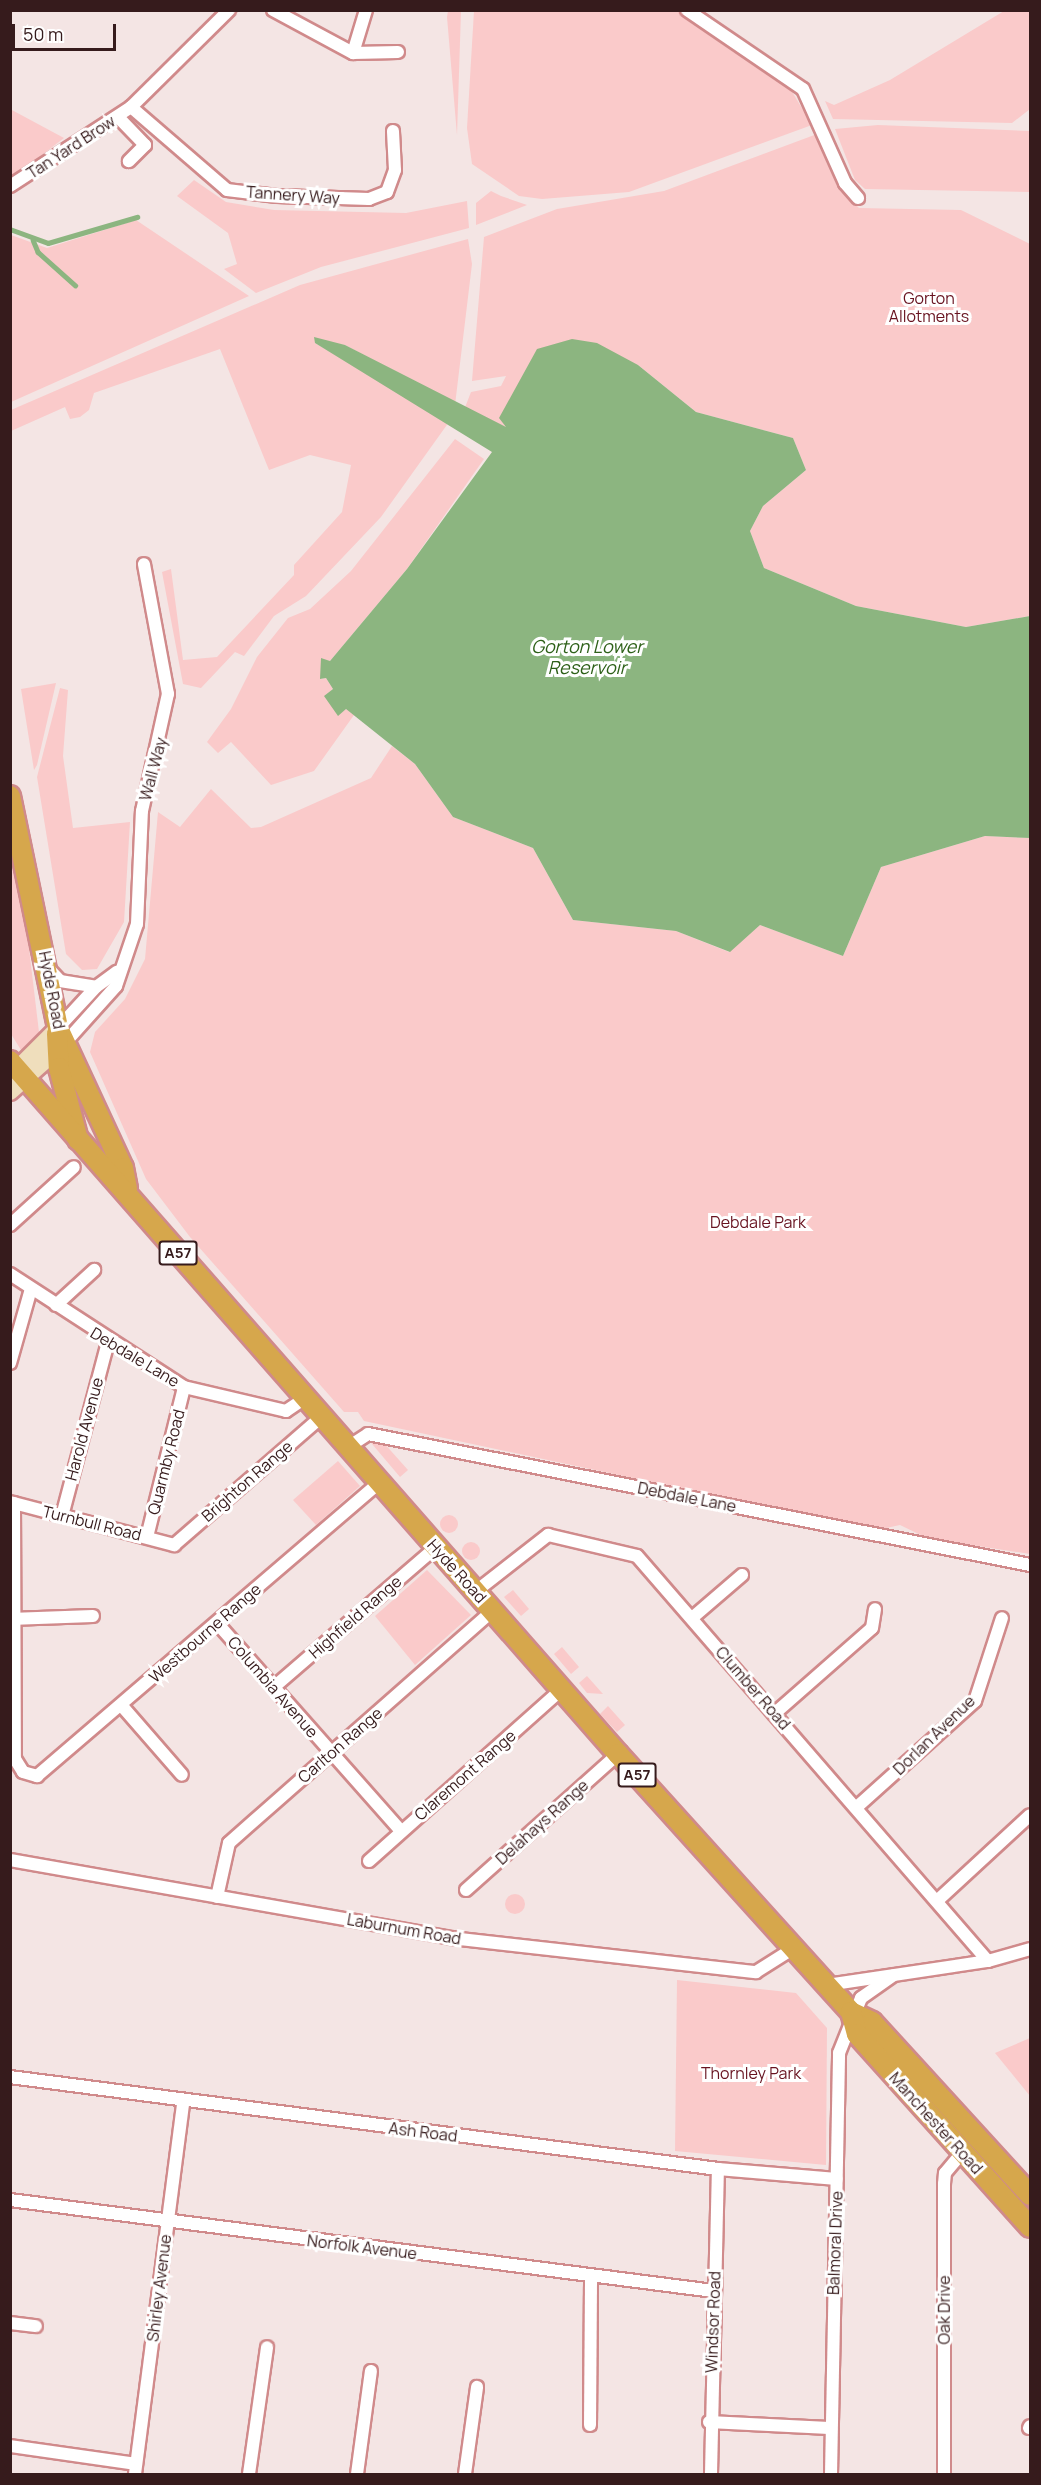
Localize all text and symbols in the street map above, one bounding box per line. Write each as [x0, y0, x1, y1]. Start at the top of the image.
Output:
scale bar [15, 12, 118, 50]
text: 50 m [23, 22, 63, 46]
street label: Tan Yard Brow [23, 111, 119, 183]
street label: Tannery Way [245, 182, 341, 208]
park label: Gorton Allotments [889, 288, 969, 326]
water label: Gorton Lower Reservoir [531, 636, 643, 678]
street label: Wall Way [135, 735, 171, 803]
street label: Hyde Road [35, 949, 69, 1031]
park label: Debdale Park [710, 1212, 806, 1232]
road number: A57 [158, 1241, 198, 1265]
street label: Debdale Lane [87, 1323, 183, 1391]
street label: Harold Avenue [61, 1375, 107, 1483]
street label: Quarmby Road [144, 1407, 188, 1517]
street label: Brighton Range [198, 1436, 296, 1526]
street label: Debdale Lane [636, 1478, 738, 1516]
street label: Turnbull Road [41, 1501, 143, 1545]
street label: Hyde Road [423, 1535, 491, 1607]
street label: Highfield Range [305, 1572, 405, 1662]
street label: Westbourne Range [145, 1579, 265, 1687]
street label: Columbia Avenue [224, 1632, 322, 1742]
street label: Clumber Road [712, 1642, 794, 1734]
street label: Dorlan Avenue [889, 1691, 979, 1779]
street label: Carlton Range [294, 1703, 386, 1787]
street label: Claremont Range [410, 1726, 520, 1824]
road number: A57 [618, 1763, 656, 1787]
street label: Delahays Range [492, 1775, 592, 1869]
street label: Laburnum Road [345, 1910, 463, 1948]
park label: Thornley Park [701, 2063, 801, 2083]
street label: Manchester Road [885, 2068, 987, 2178]
street label: Ash Road [388, 2118, 458, 2146]
street label: Balmoral Drive [824, 2191, 846, 2295]
street label: Norfolk Avenue [306, 2231, 418, 2263]
street label: Shirley Avenue [143, 2233, 175, 2343]
street label: Windsor Road [702, 2271, 724, 2373]
street label: Oak Drive [934, 2275, 954, 2345]

